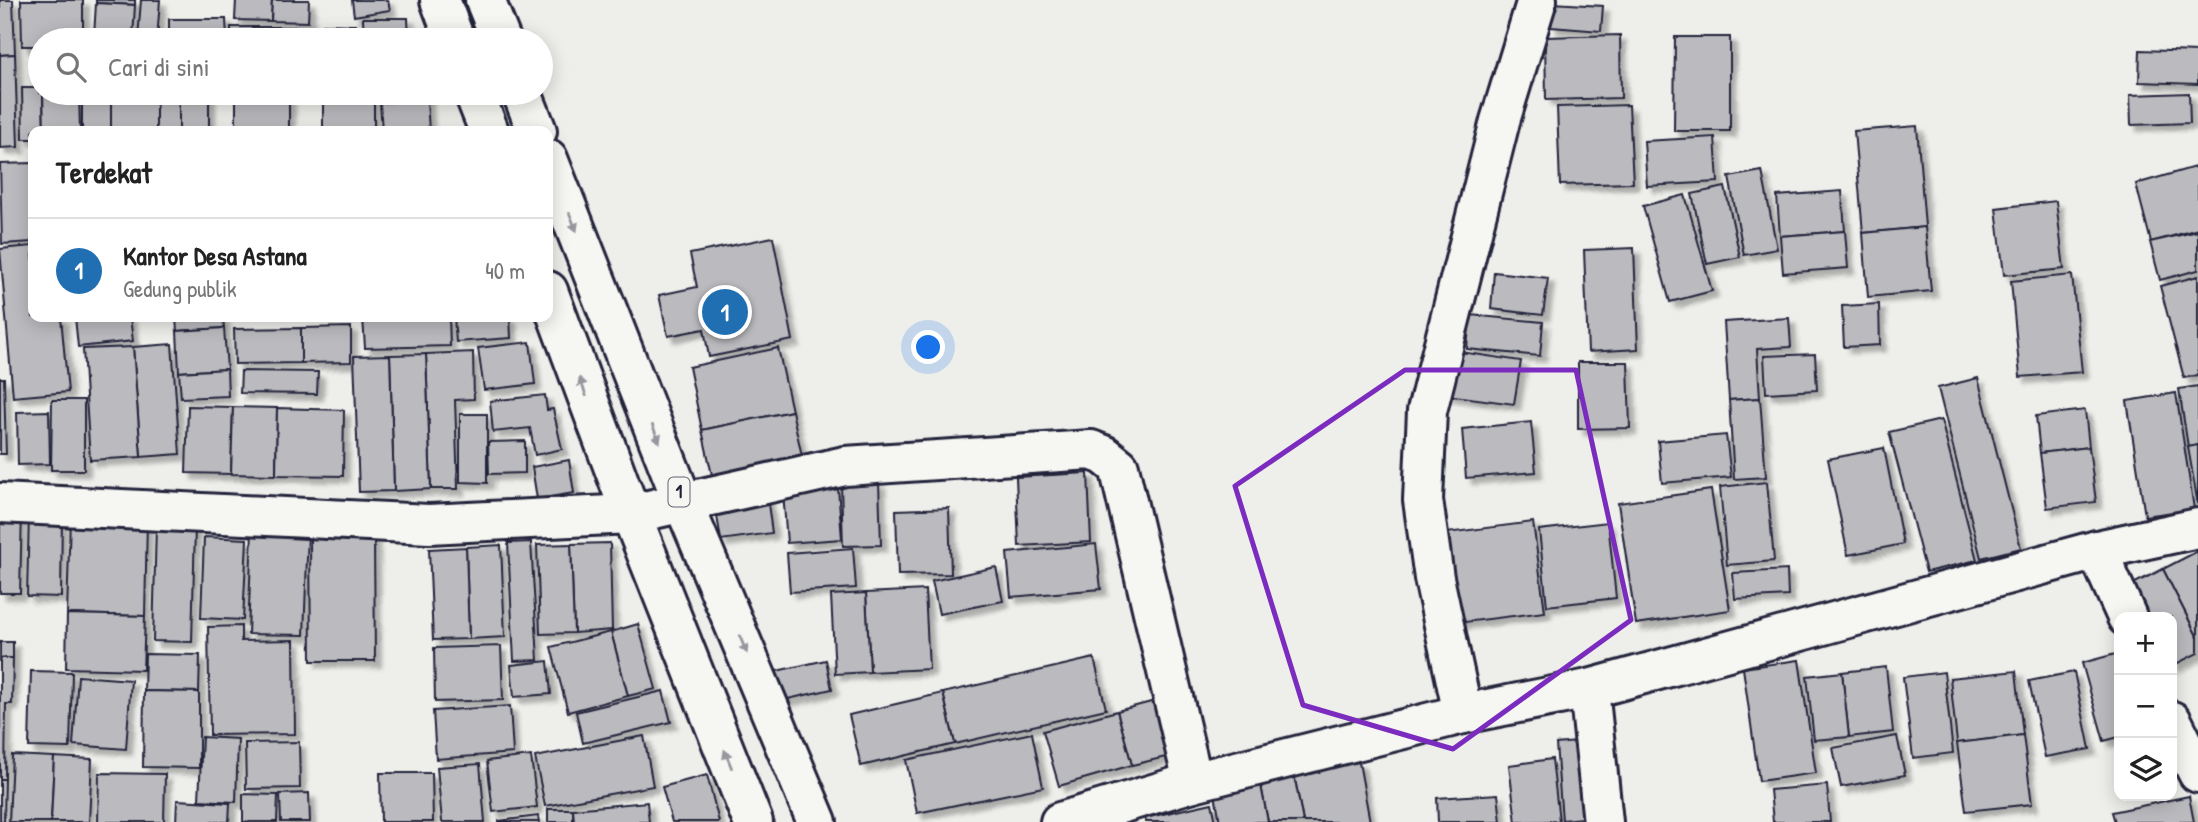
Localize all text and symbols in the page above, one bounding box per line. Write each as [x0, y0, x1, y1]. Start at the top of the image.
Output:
search box [28, 28, 553, 105]
icon: search [52, 48, 90, 86]
text: Cari di sini [108, 49, 210, 84]
text: Terdekat [56, 152, 152, 192]
one-way arrow [567, 212, 578, 233]
text: Kantor Desa Astana [123, 238, 307, 273]
text: 1 [75, 255, 83, 286]
text: 40 m [485, 255, 525, 286]
text: Gedung publik [123, 273, 237, 304]
pin: 1 [702, 286, 748, 338]
your location [911, 330, 945, 364]
one-way arrow [578, 376, 589, 397]
one-way arrow [651, 423, 662, 444]
road number: 1 [668, 478, 690, 506]
map controls [2114, 612, 2177, 801]
button: + [2114, 612, 2177, 675]
one-way arrow [737, 634, 748, 655]
button: − [2114, 675, 2177, 738]
button: layers [2114, 738, 2177, 801]
one-way arrow [722, 748, 733, 769]

